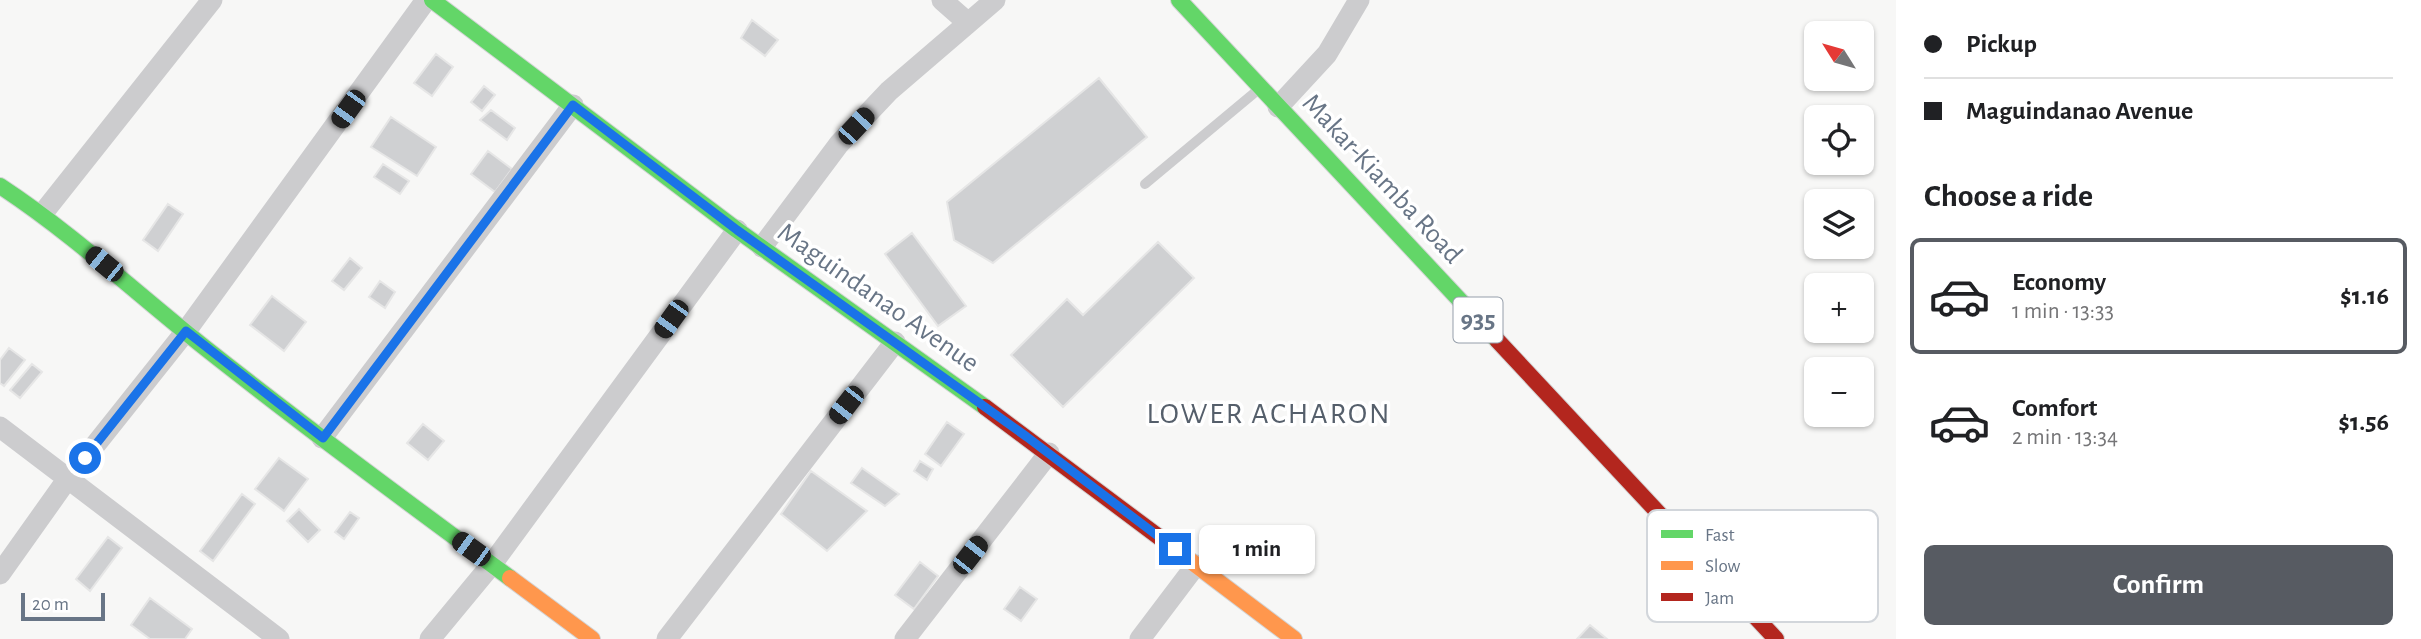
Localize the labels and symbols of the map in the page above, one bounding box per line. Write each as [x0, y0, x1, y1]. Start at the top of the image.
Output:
north arrow [1804, 21, 1874, 91]
car [328, 86, 369, 132]
street label: Makar-Kiamba Road [1297, 89, 1467, 269]
car [834, 103, 879, 149]
street label: Maguindanao Avenue [772, 218, 984, 378]
car [82, 243, 127, 285]
car [651, 296, 692, 342]
road number: 935 [1454, 298, 1502, 342]
car [825, 382, 868, 428]
district label: LOWER ACHARON [1146, 399, 1392, 429]
route start [69, 442, 101, 474]
legend [1647, 510, 1878, 622]
callout: 1 min [1200, 524, 1315, 574]
text: Fast [1705, 526, 1735, 545]
car [448, 528, 495, 570]
car [949, 532, 992, 578]
route end [1159, 533, 1191, 565]
text: Slow [1705, 557, 1741, 576]
text: Jam [1705, 589, 1734, 608]
scale bar [21, 590, 105, 622]

